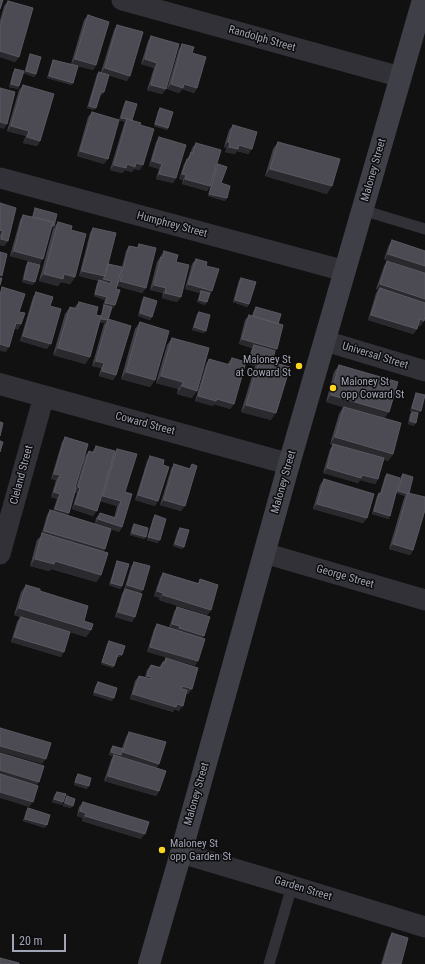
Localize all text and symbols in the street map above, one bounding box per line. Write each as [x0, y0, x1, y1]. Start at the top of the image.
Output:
street label: Randolph Street [227, 23, 297, 55]
street label: Maloney Street [359, 137, 389, 203]
street label: Humphrey Street [135, 209, 209, 241]
street label: Universal Street [340, 340, 410, 372]
place label: Maloney St at Coward St [236, 353, 291, 379]
marker: Maloney St at Coward St [294, 361, 304, 371]
place label: Maloney St opp Coward St [341, 375, 404, 401]
marker: Maloney St opp Coward St [328, 383, 338, 393]
street label: Coward Street [114, 410, 176, 438]
street label: Cleland Street [8, 444, 36, 506]
street label: Maloney Street [269, 449, 299, 515]
street label: George Street [315, 562, 375, 592]
street label: Maloney Street [182, 761, 212, 827]
place label: Maloney St opp Garden St [170, 837, 231, 863]
marker: Maloney St opp Garden St [157, 845, 167, 855]
street label: Garden Street [273, 874, 333, 904]
scale bar [14, 926, 68, 952]
text: 20 m [19, 934, 43, 948]

